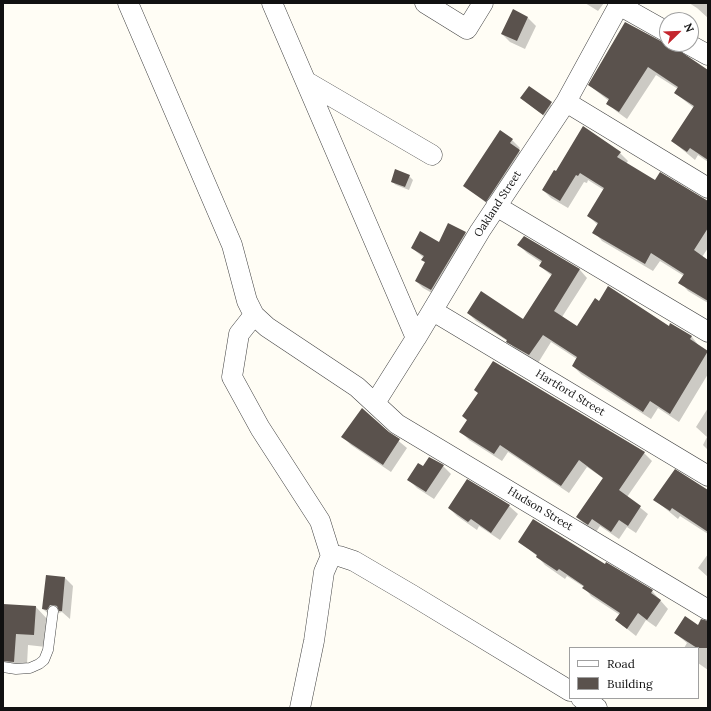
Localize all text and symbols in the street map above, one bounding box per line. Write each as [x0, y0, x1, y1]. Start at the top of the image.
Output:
north arrow [659, 12, 699, 52]
text: N [681, 21, 697, 34]
street label: Oakland Street [472, 168, 524, 240]
street label: Hartford Street [533, 367, 607, 419]
street label: Hudson Street [505, 484, 575, 534]
legend [569, 647, 699, 699]
text: Road [607, 656, 635, 671]
text: Building [607, 676, 653, 691]

